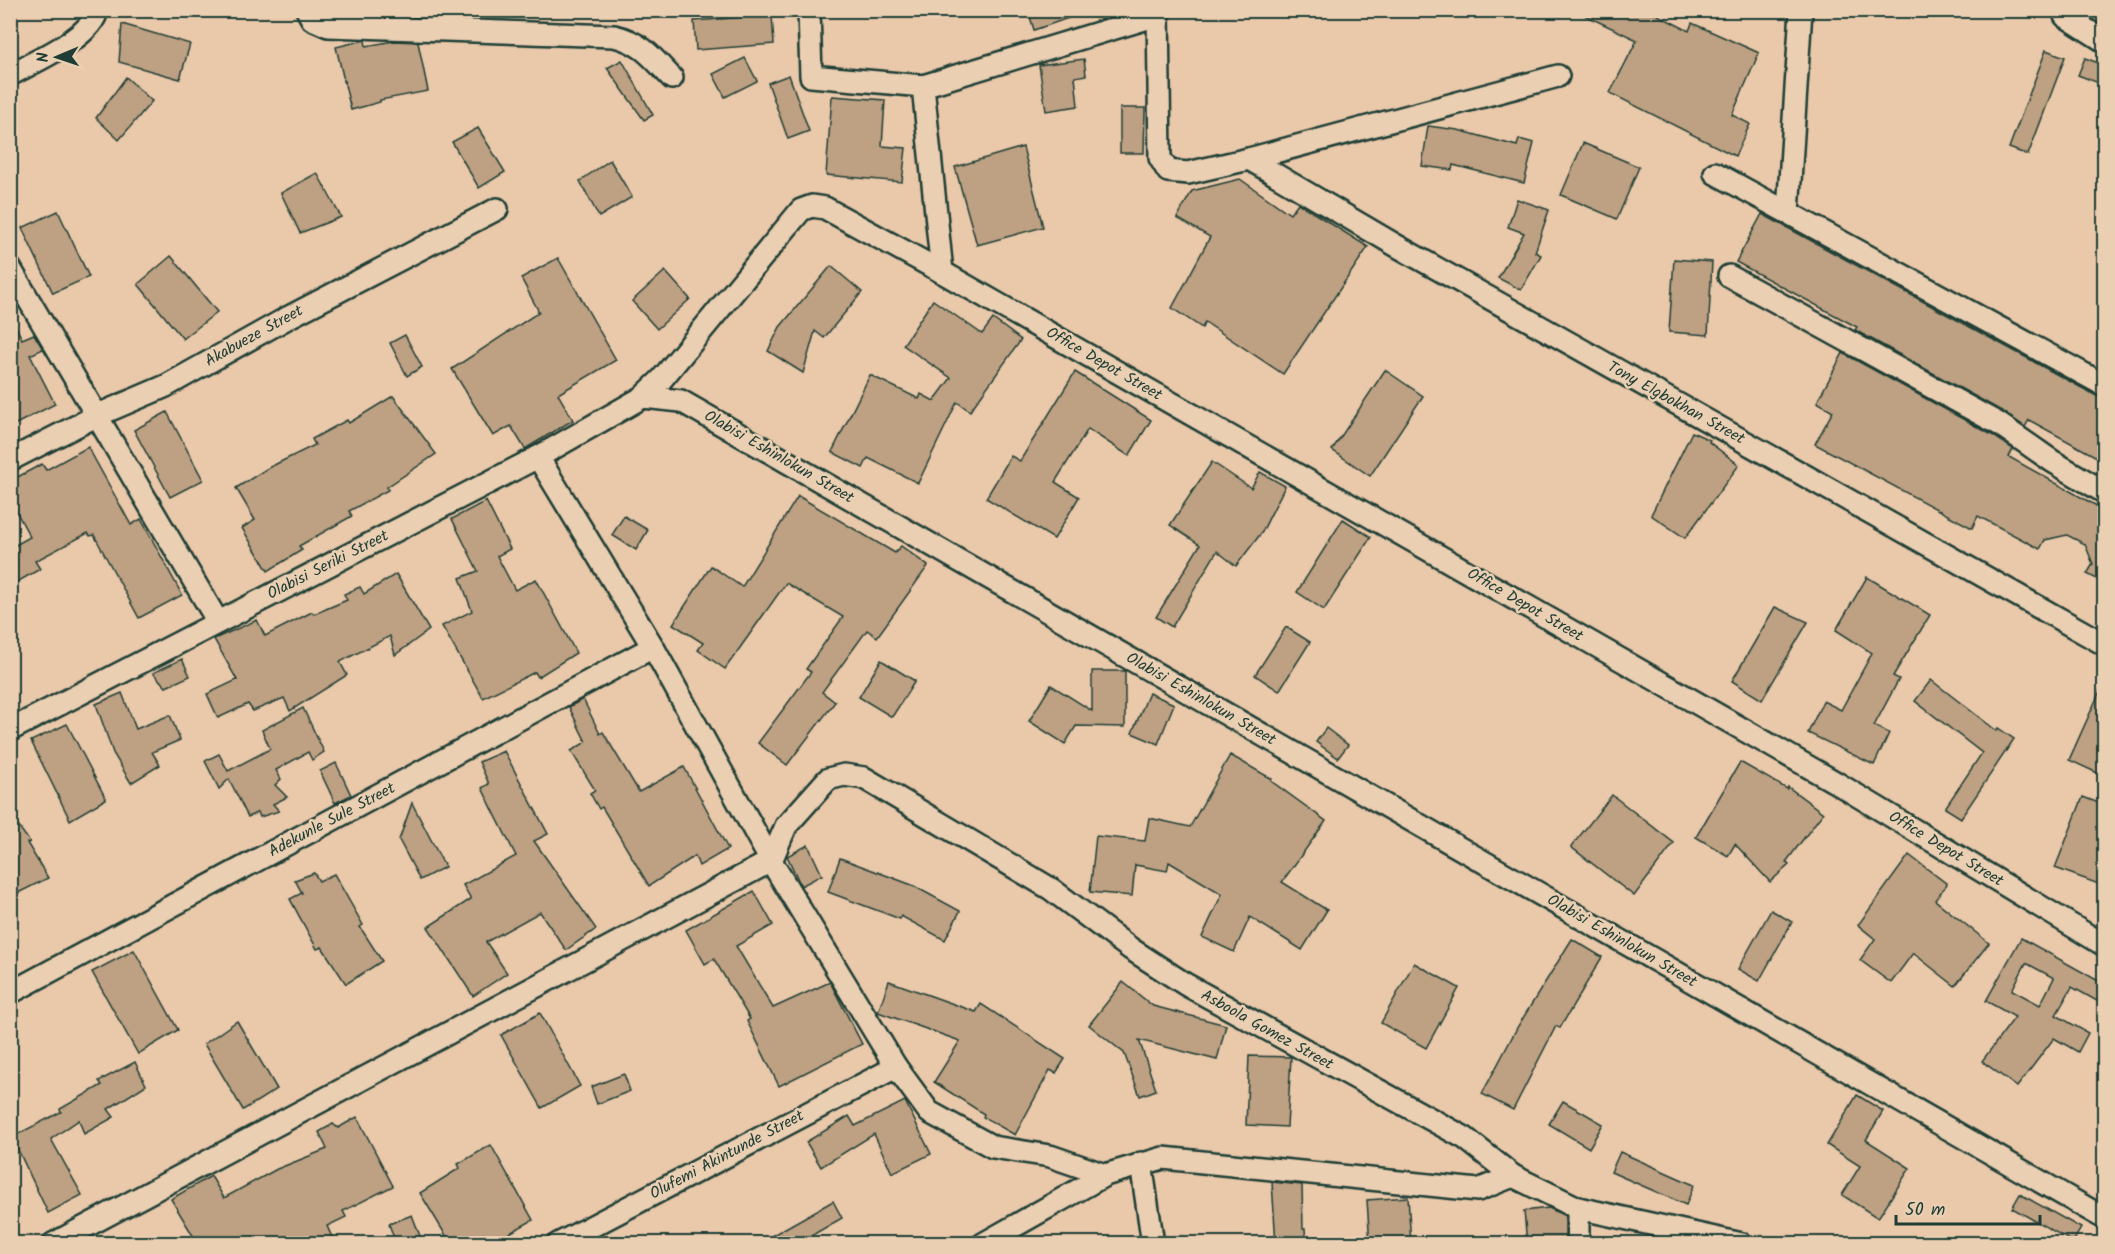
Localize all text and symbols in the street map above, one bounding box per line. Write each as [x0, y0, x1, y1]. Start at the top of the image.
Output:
north arrow [27, 27, 87, 87]
text: N [31, 52, 56, 63]
street label: Akabueze Street [200, 298, 309, 373]
street label: Office Depot Street [1041, 321, 1168, 408]
street label: Tony Elgbokhan Street [1603, 355, 1750, 452]
street label: Olabisi Eshinlokun Street [699, 404, 859, 511]
street label: Olabisi Seriki Street [263, 523, 394, 606]
street label: Office Depot Street [1462, 562, 1589, 649]
street label: Olabisi Eshinlokun Street [1121, 646, 1281, 753]
street label: Adekunle Sule Street [264, 776, 401, 864]
street label: Office Depot Street [1884, 805, 2009, 894]
street label: Olabisi Eshinlokun Street [1542, 888, 1702, 995]
street label: Asboola Gomez Street [1196, 983, 1339, 1077]
street label: Olufemi Akintunde Street [645, 1103, 809, 1206]
scale bar [1896, 1188, 2040, 1226]
text: 50 m [1905, 1196, 1945, 1225]

